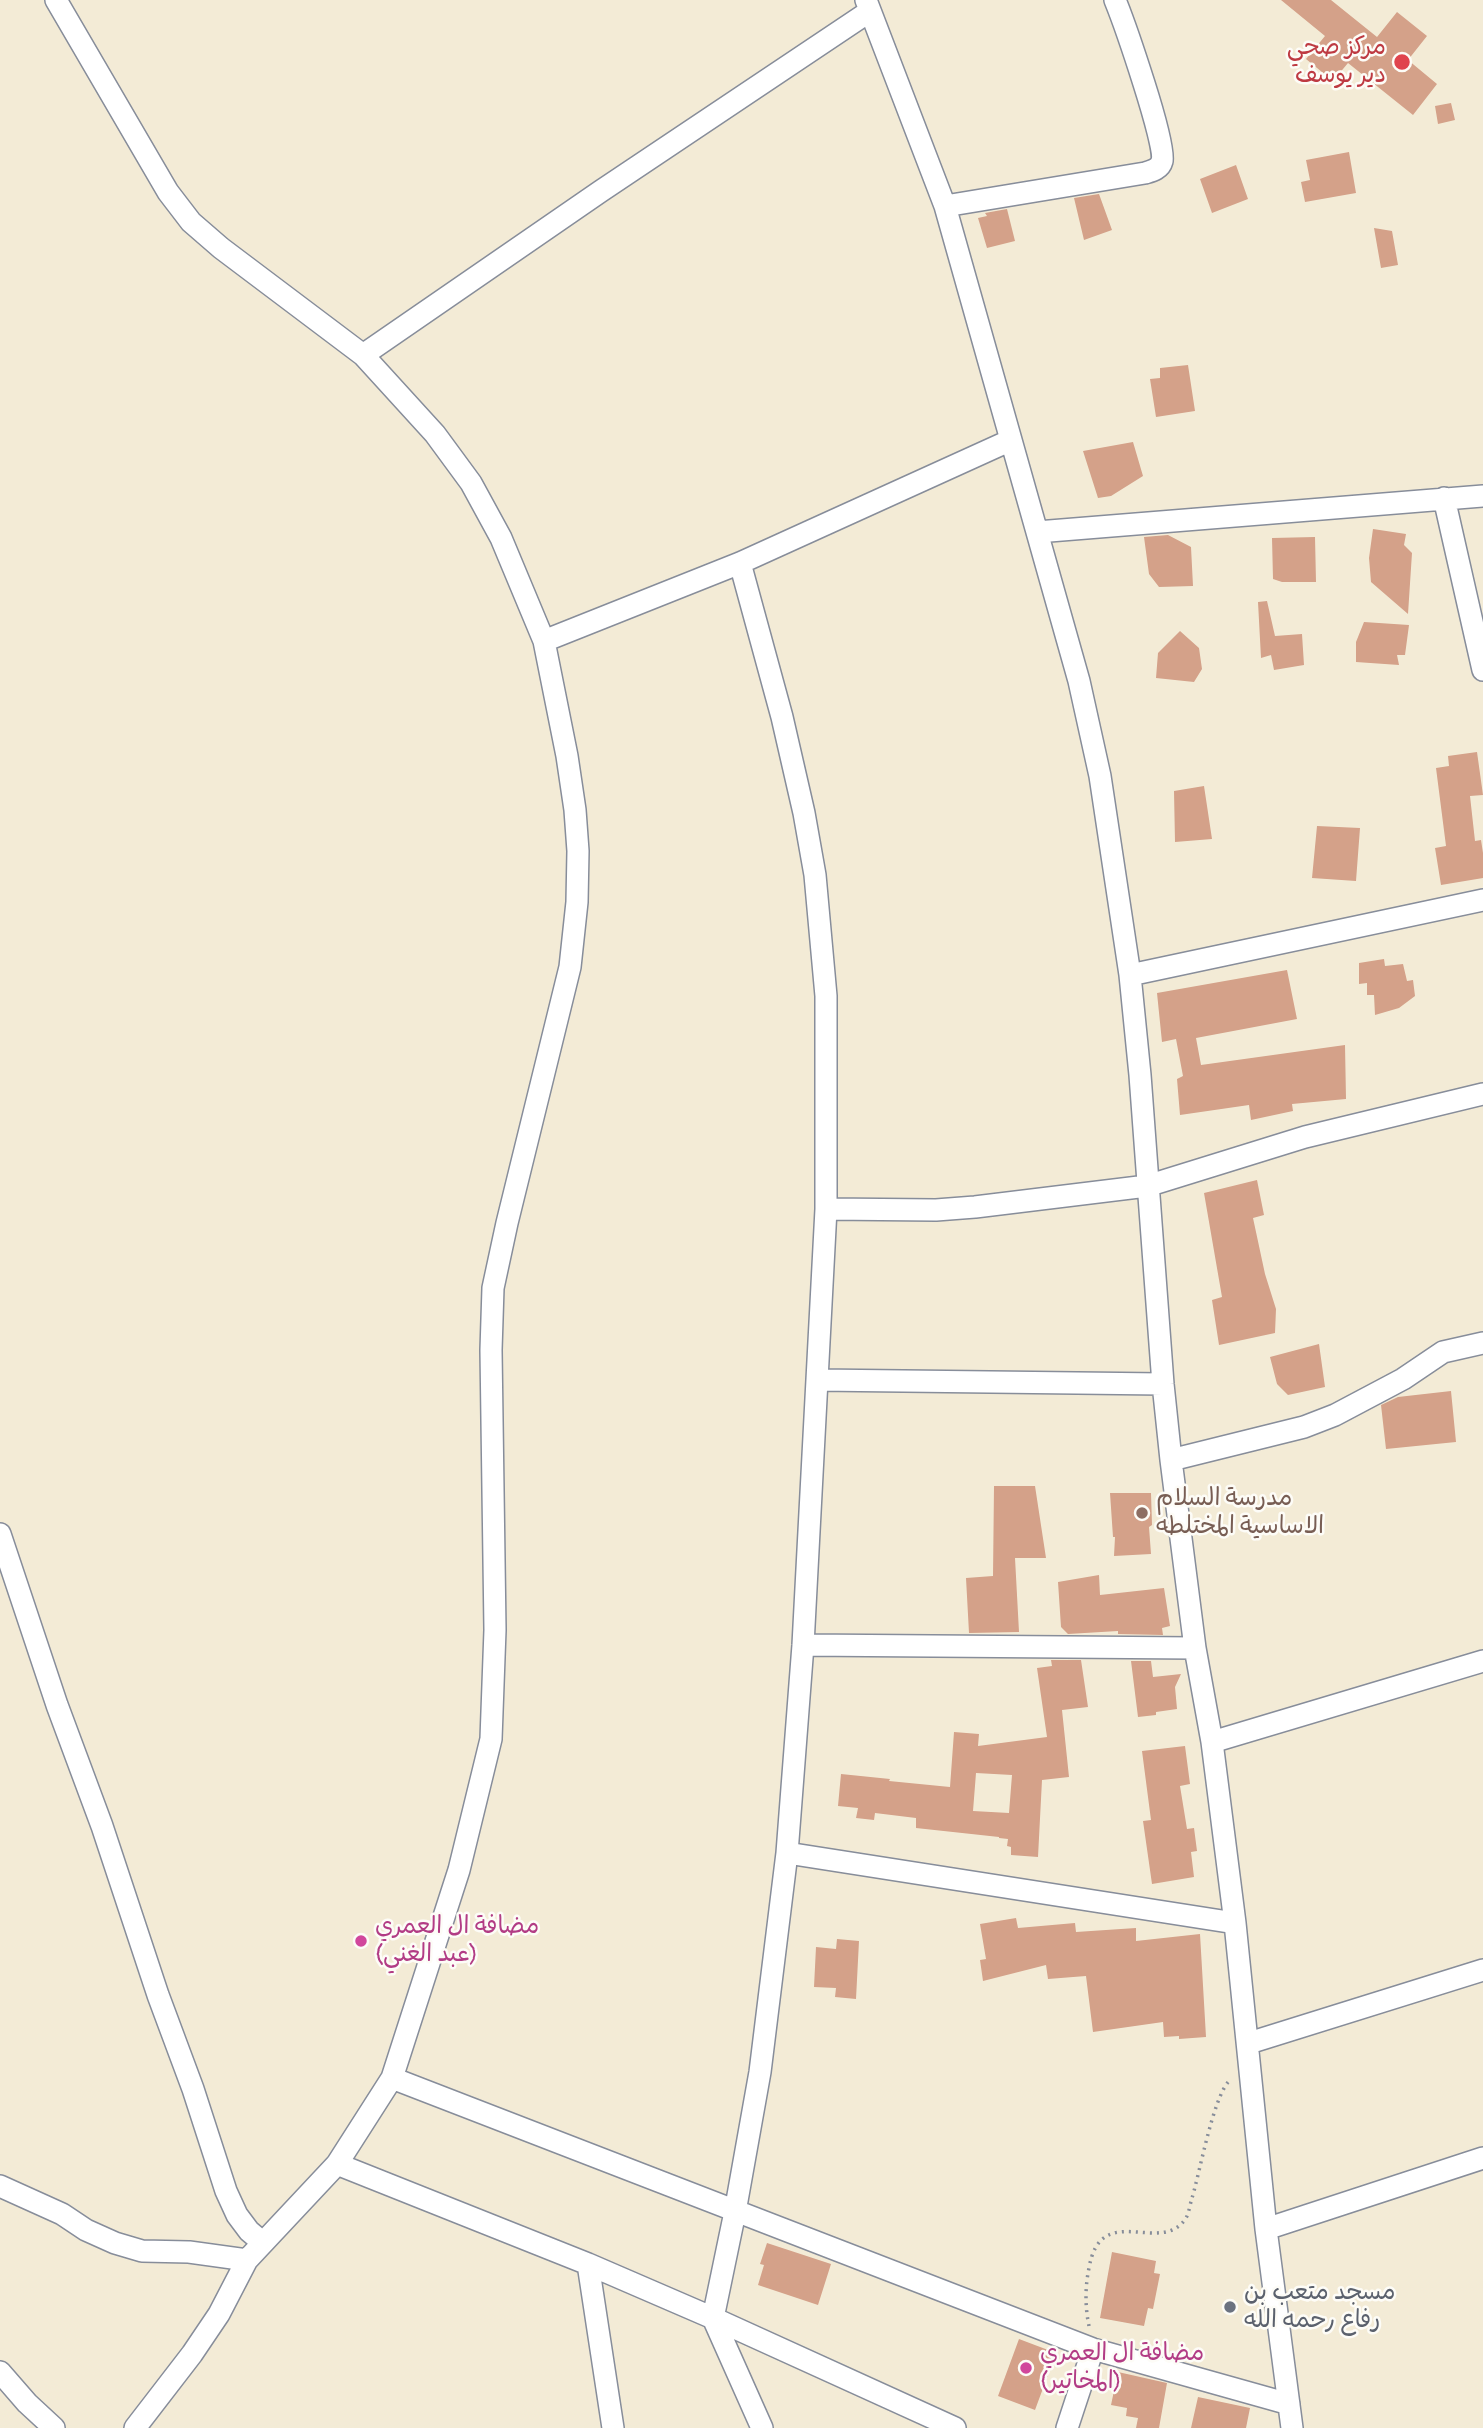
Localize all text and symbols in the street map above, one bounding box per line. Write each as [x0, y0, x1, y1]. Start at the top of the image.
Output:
place label: مركز صحي دير يوسف [1287, 34, 1386, 90]
marker: مركز صحي دير يوسف [1392, 52, 1412, 72]
place label: مدرسة السلام الاساسية المختلطه [1156, 1485, 1324, 1541]
marker: مدرسة السلام الاساسية المختلطه [1134, 1505, 1150, 1521]
place label: مضافة ال العمري (عبد الغني) [375, 1913, 539, 1969]
marker: مضافة ال العمري (عبد الغني) [353, 1933, 369, 1949]
place label: مسجد متعب بن رفاع رحمه الله [1244, 2279, 1396, 2335]
marker: مسجد متعب بن رفاع رحمه الله [1222, 2299, 1238, 2315]
place label: مضافة ال العمري (المخاتير) [1040, 2340, 1204, 2396]
marker: مضافة ال العمري (المخاتير) [1018, 2360, 1034, 2376]

